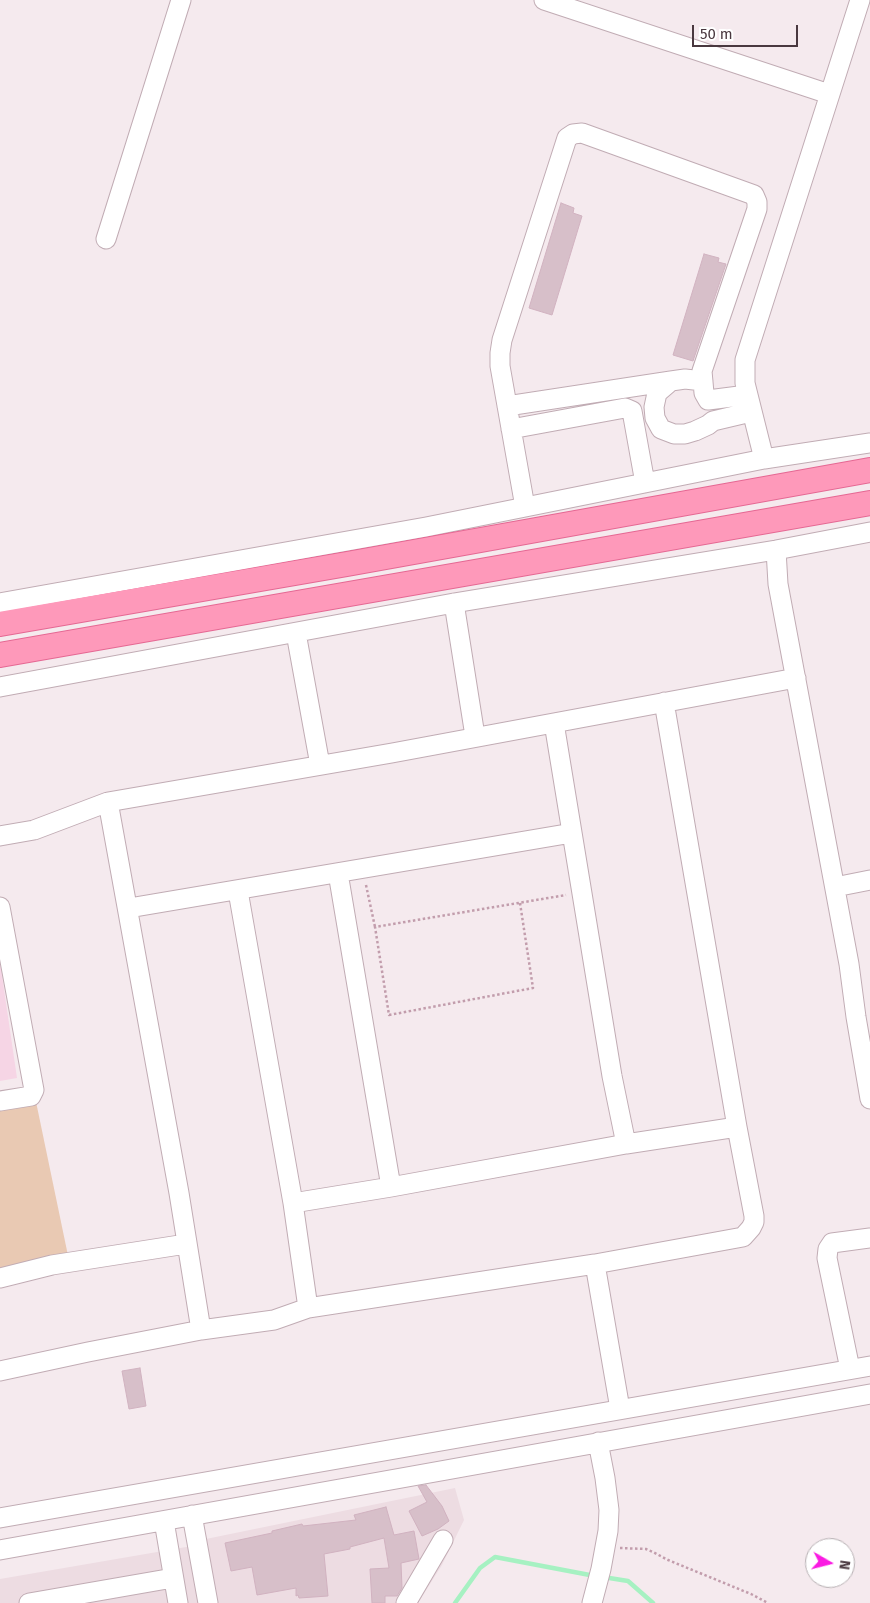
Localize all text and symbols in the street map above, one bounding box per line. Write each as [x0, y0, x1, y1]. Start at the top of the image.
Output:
scale bar [695, 15, 801, 47]
text: 50 m [700, 25, 733, 43]
north arrow [805, 1538, 855, 1588]
text: N [835, 1559, 853, 1571]

